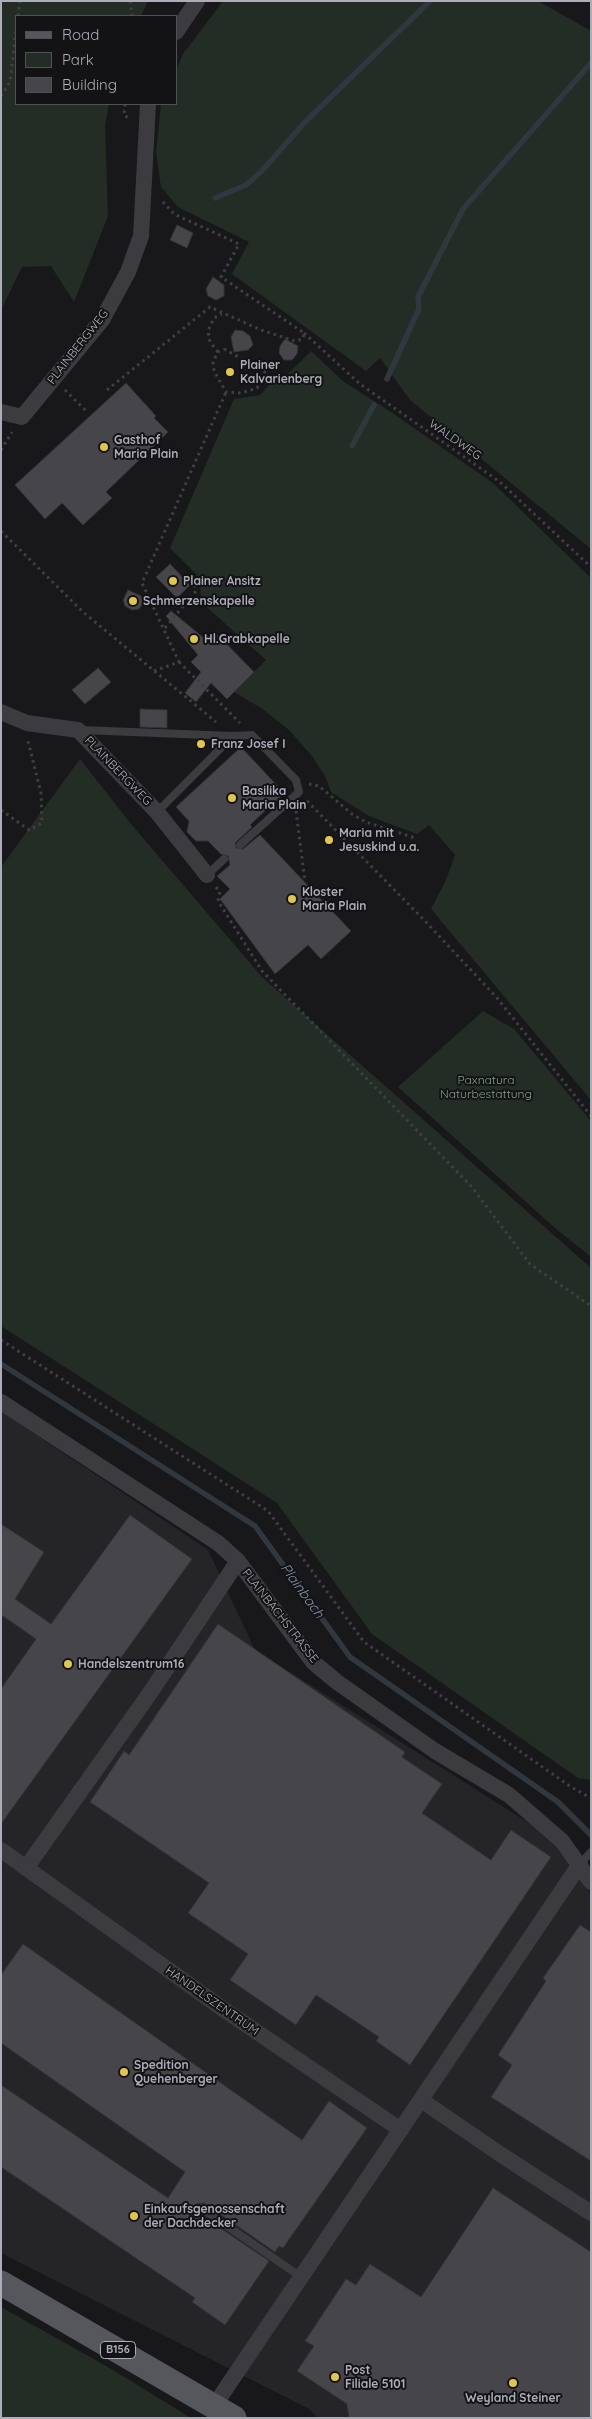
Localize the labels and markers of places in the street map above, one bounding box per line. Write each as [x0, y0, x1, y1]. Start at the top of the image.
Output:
place label: Plainer Kalvarienberg [240, 358, 322, 386]
marker: Plainer Kalvarienberg [224, 366, 236, 378]
place label: Gasthof Maria Plain [114, 433, 178, 461]
marker: Gasthof Maria Plain [98, 441, 110, 453]
place label: Plainer Ansitz [183, 574, 261, 588]
marker: Plainer Ansitz [167, 575, 179, 587]
place label: Schmerzenskapelle [143, 594, 255, 608]
marker: Schmerzenskapelle [127, 595, 139, 607]
place label: Hl.Grabkapelle [204, 632, 290, 646]
marker: Hl.Grabkapelle [188, 633, 200, 645]
place label: Franz Josef I [211, 737, 285, 751]
marker: Franz Josef I [195, 738, 207, 750]
place label: Basilika Maria Plain [242, 784, 306, 812]
marker: Basilika Maria Plain [226, 792, 238, 804]
place label: Maria mit Jesuskind u.a. [339, 826, 420, 854]
marker: Maria mit Jesuskind u.a. [323, 834, 335, 846]
place label: Kloster Maria Plain [302, 885, 366, 913]
marker: Kloster Maria Plain [286, 893, 298, 905]
place label: Handelszentrum16 [78, 1657, 184, 1671]
marker: Handelszentrum16 [62, 1658, 74, 1670]
place label: Spedition Quehenberger [134, 2058, 218, 2086]
marker: Spedition Quehenberger [118, 2066, 130, 2078]
place label: Einkaufsgenossenschaft der Dachdecker [144, 2202, 285, 2230]
marker: Einkaufsgenossenschaft der Dachdecker [128, 2210, 140, 2222]
place label: Post Filiale 5101 [345, 2363, 405, 2391]
marker: Post Filiale 5101 [329, 2371, 341, 2383]
marker: Weyland Steiner [507, 2377, 519, 2389]
place label: Weyland Steiner [465, 2391, 561, 2405]

